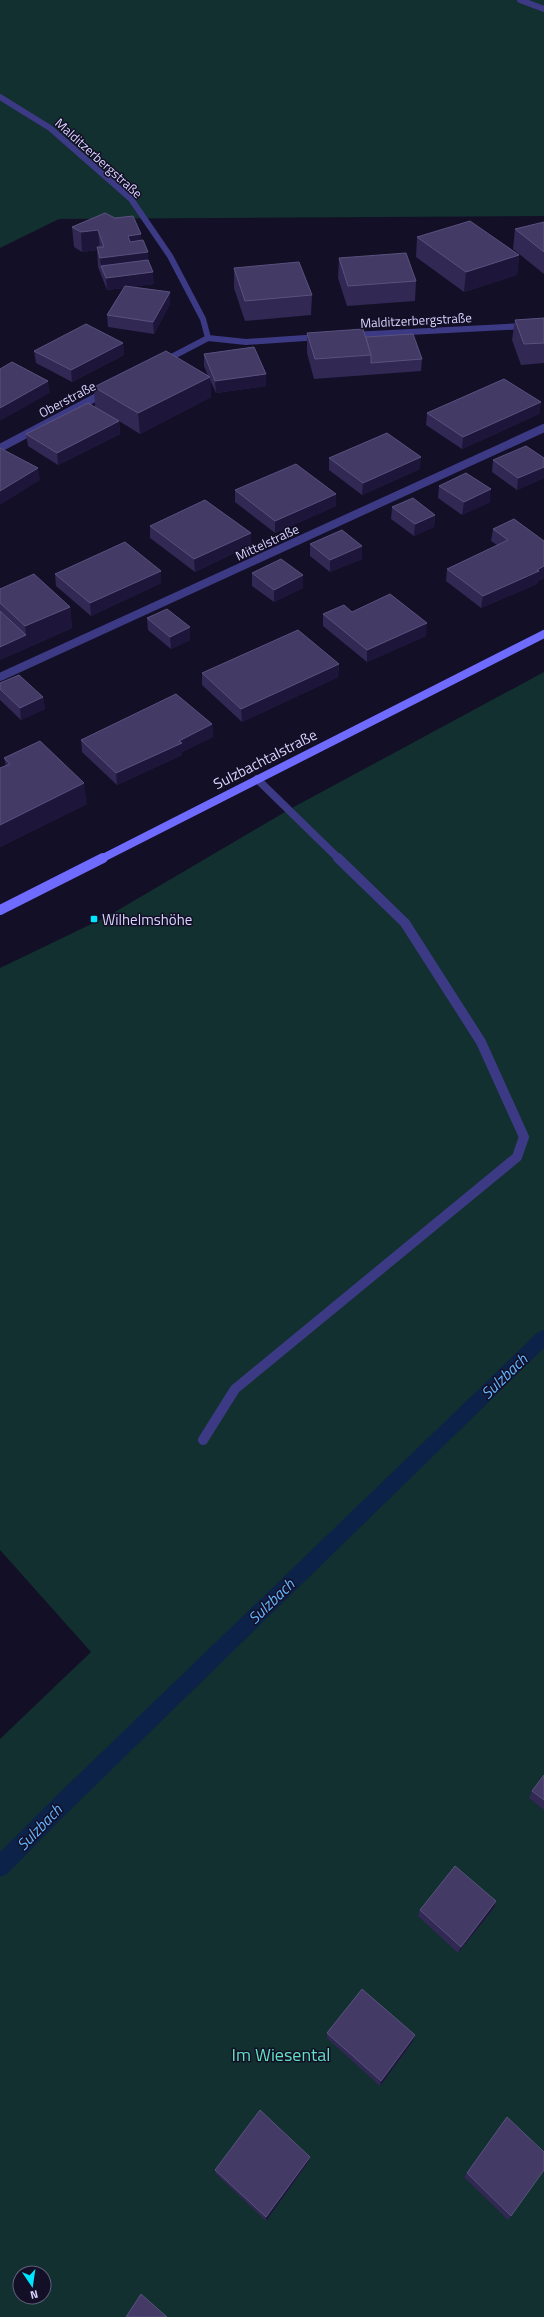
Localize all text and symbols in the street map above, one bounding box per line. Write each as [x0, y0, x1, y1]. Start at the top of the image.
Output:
street label: Malditzerbergstraße [51, 113, 147, 203]
street label: Malditzerbergstraße [360, 307, 472, 333]
street label: Oberstraße [35, 376, 99, 422]
street label: Mittelstraße [232, 519, 302, 565]
street label: Sulzbachtalstraße [209, 723, 321, 795]
place label: Wilhelmshöhe [102, 908, 192, 931]
marker: Wilhelmshöhe [89, 914, 99, 924]
water label: Sulzbach [475, 1347, 533, 1404]
water label: Sulzbach [242, 1572, 300, 1629]
water label: Sulzbach [11, 1798, 68, 1856]
park label: Im Wiesental [232, 2041, 330, 2068]
north arrow [12, 2265, 52, 2305]
text: N [29, 2286, 40, 2303]

